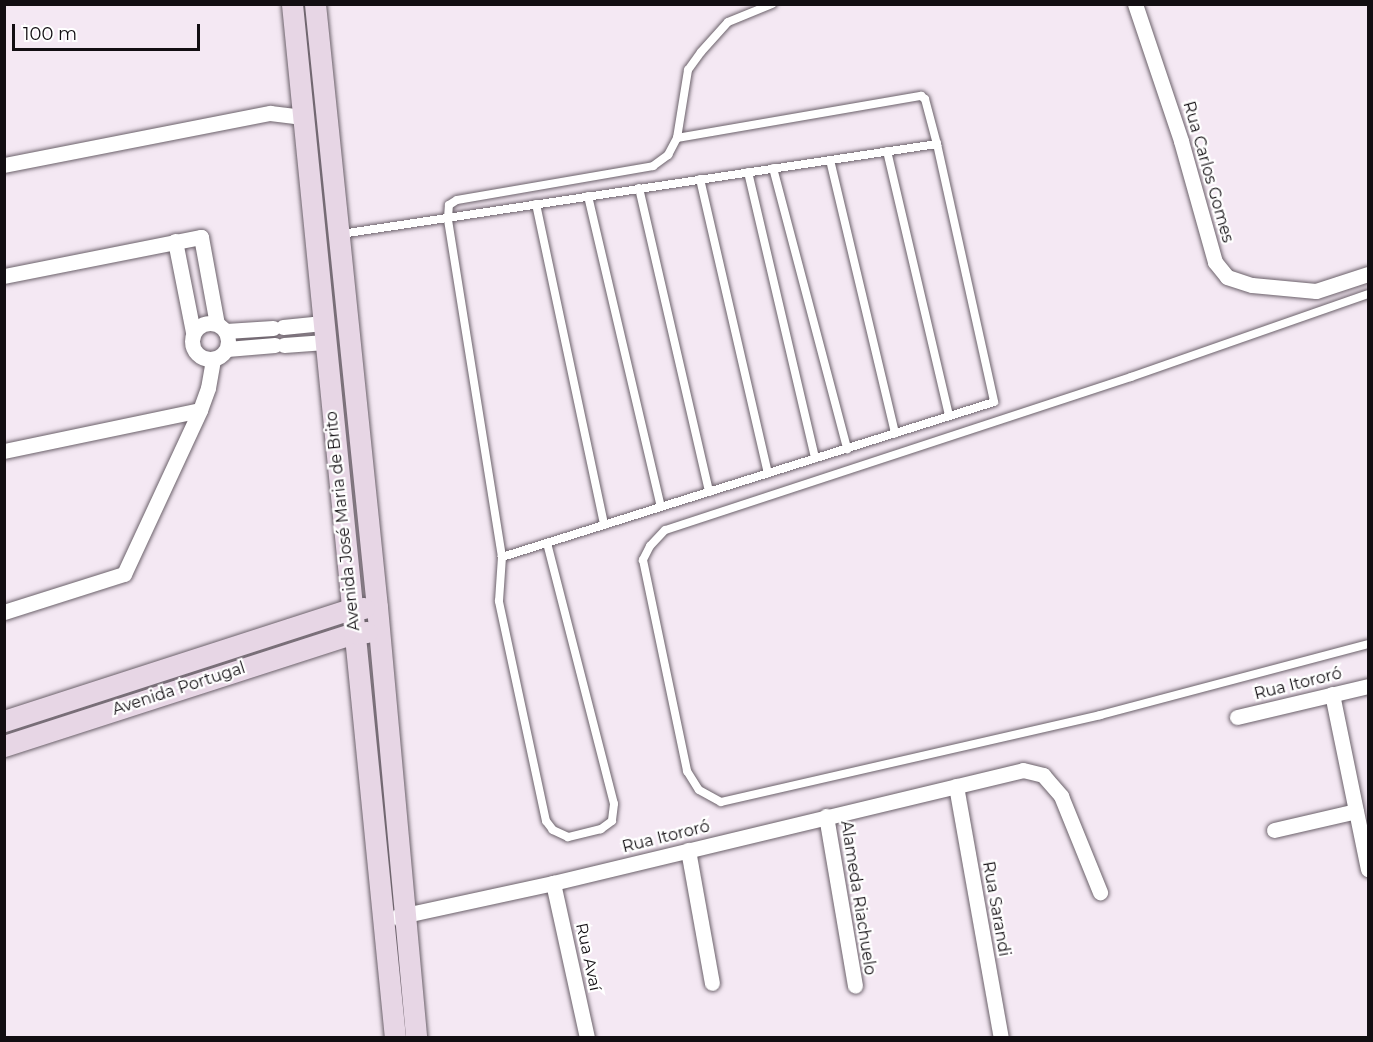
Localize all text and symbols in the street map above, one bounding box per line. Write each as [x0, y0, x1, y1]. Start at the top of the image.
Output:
scale bar [15, 12, 202, 50]
text: 100 m [23, 23, 77, 45]
street label: Rua Carlos Gomes [1179, 99, 1237, 245]
street label: Avenida José Maria de Brito [322, 410, 364, 632]
street label: Avenida Portugal [110, 658, 248, 720]
street label: Rua Itororó [1252, 664, 1344, 704]
street label: Rua Itororó [620, 817, 712, 857]
street label: Alameda Riachuelo [836, 819, 880, 977]
street label: Rua Sarandi [978, 860, 1014, 958]
street label: Rua Avaí [571, 921, 605, 993]

